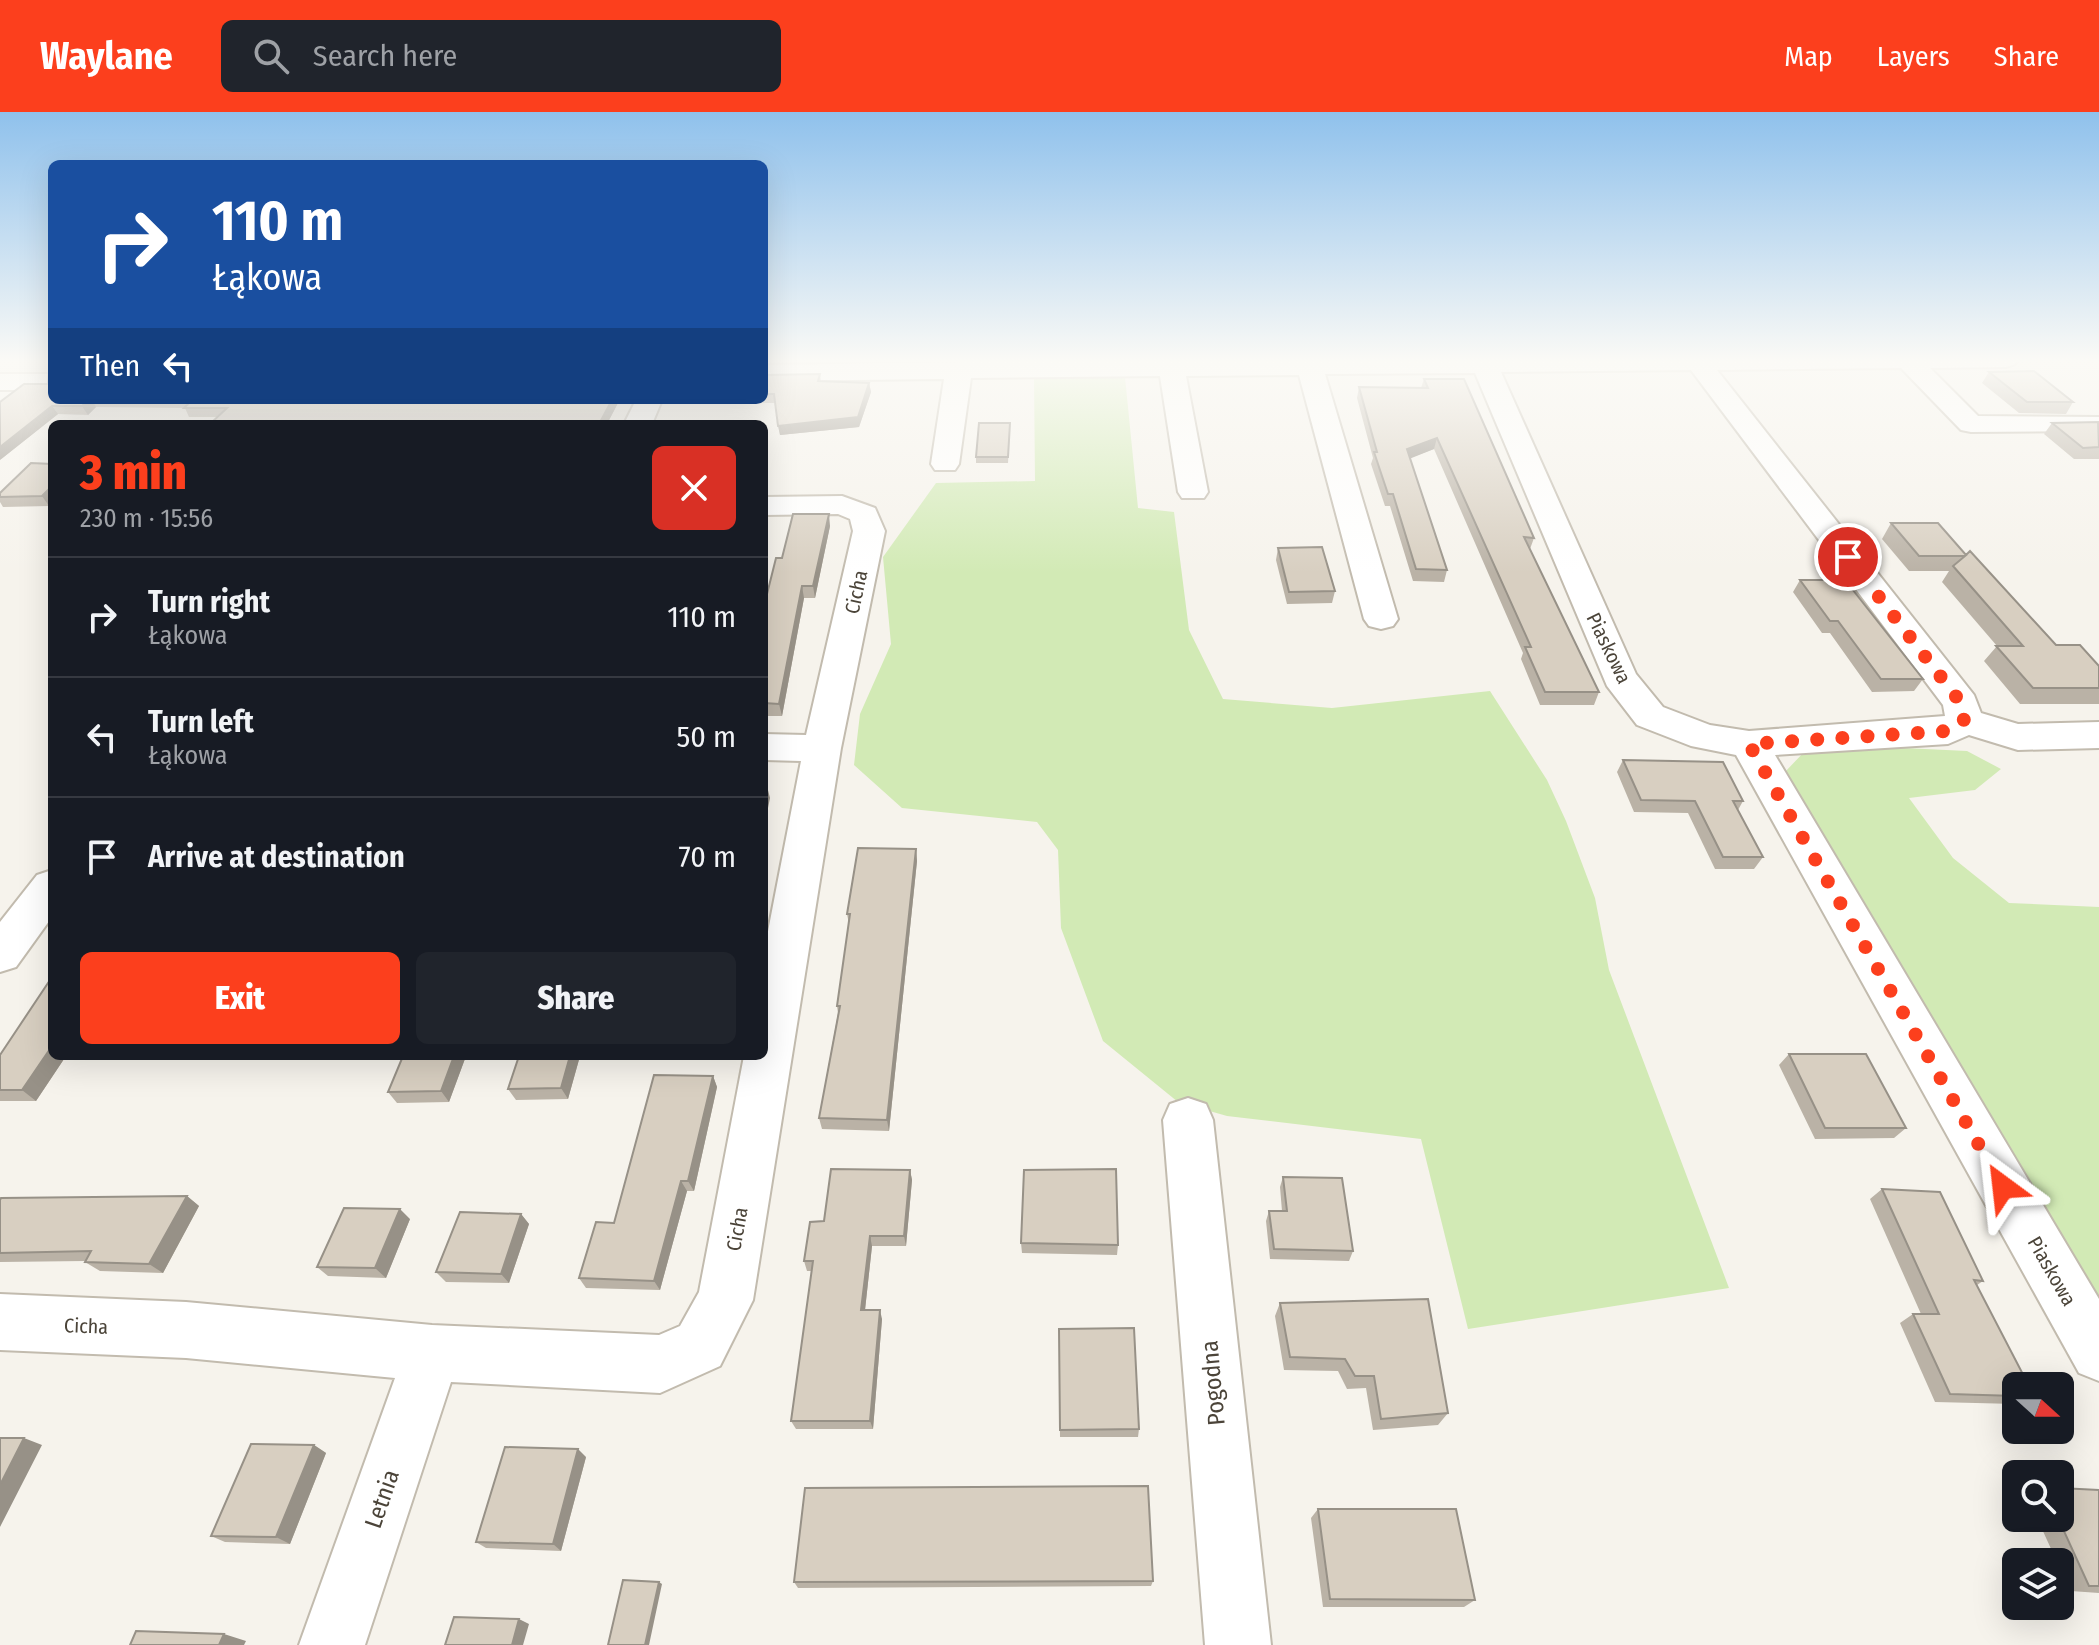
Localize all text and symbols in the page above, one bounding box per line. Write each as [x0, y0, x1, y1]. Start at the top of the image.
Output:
search box [221, 20, 781, 92]
text: Waylane [40, 33, 173, 79]
icon: search [249, 34, 293, 78]
text: Search here [313, 38, 457, 74]
text: Map [1784, 40, 1833, 73]
text: Layers [1877, 40, 1950, 73]
text: Share [1994, 40, 2059, 73]
text: 110 m [212, 188, 343, 255]
icon: right [80, 192, 184, 296]
text: Łąkowa [212, 256, 322, 300]
icon: left [156, 344, 200, 388]
text: Then [80, 348, 140, 384]
text: 3 min [80, 444, 187, 502]
button: close [652, 446, 736, 530]
text: 230 m · 15:56 [80, 503, 213, 534]
pin [1814, 523, 1882, 591]
icon: arrive [1826, 535, 1870, 579]
street label: Cicha [840, 568, 872, 616]
text: Turn right [148, 584, 270, 620]
icon: right [80, 595, 124, 639]
text: 110 m [667, 599, 736, 635]
street label: Piaskowa [1582, 609, 1636, 687]
text: Łąkowa [148, 620, 228, 651]
text: Turn left [148, 704, 254, 740]
icon: left [80, 715, 124, 759]
text: 50 m [676, 719, 736, 755]
text: Łąkowa [148, 740, 228, 771]
icon: arrive [80, 835, 124, 879]
text: Arrive at destination [148, 839, 405, 875]
text: 70 m [678, 839, 736, 875]
button: Exit [80, 952, 400, 1044]
button: Share [416, 952, 736, 1044]
position arrow [1961, 1145, 2045, 1229]
street label: Cicha [721, 1205, 753, 1253]
street label: Piaskowa [2023, 1232, 2081, 1310]
street label: Cicha [64, 1313, 108, 1339]
street label: Pogodna [1195, 1339, 1231, 1427]
north arrow [2002, 1372, 2074, 1444]
map controls [2002, 1372, 2074, 1620]
button: search [2002, 1460, 2074, 1532]
street label: Letnia [359, 1466, 405, 1532]
button: layers [2002, 1548, 2074, 1620]

